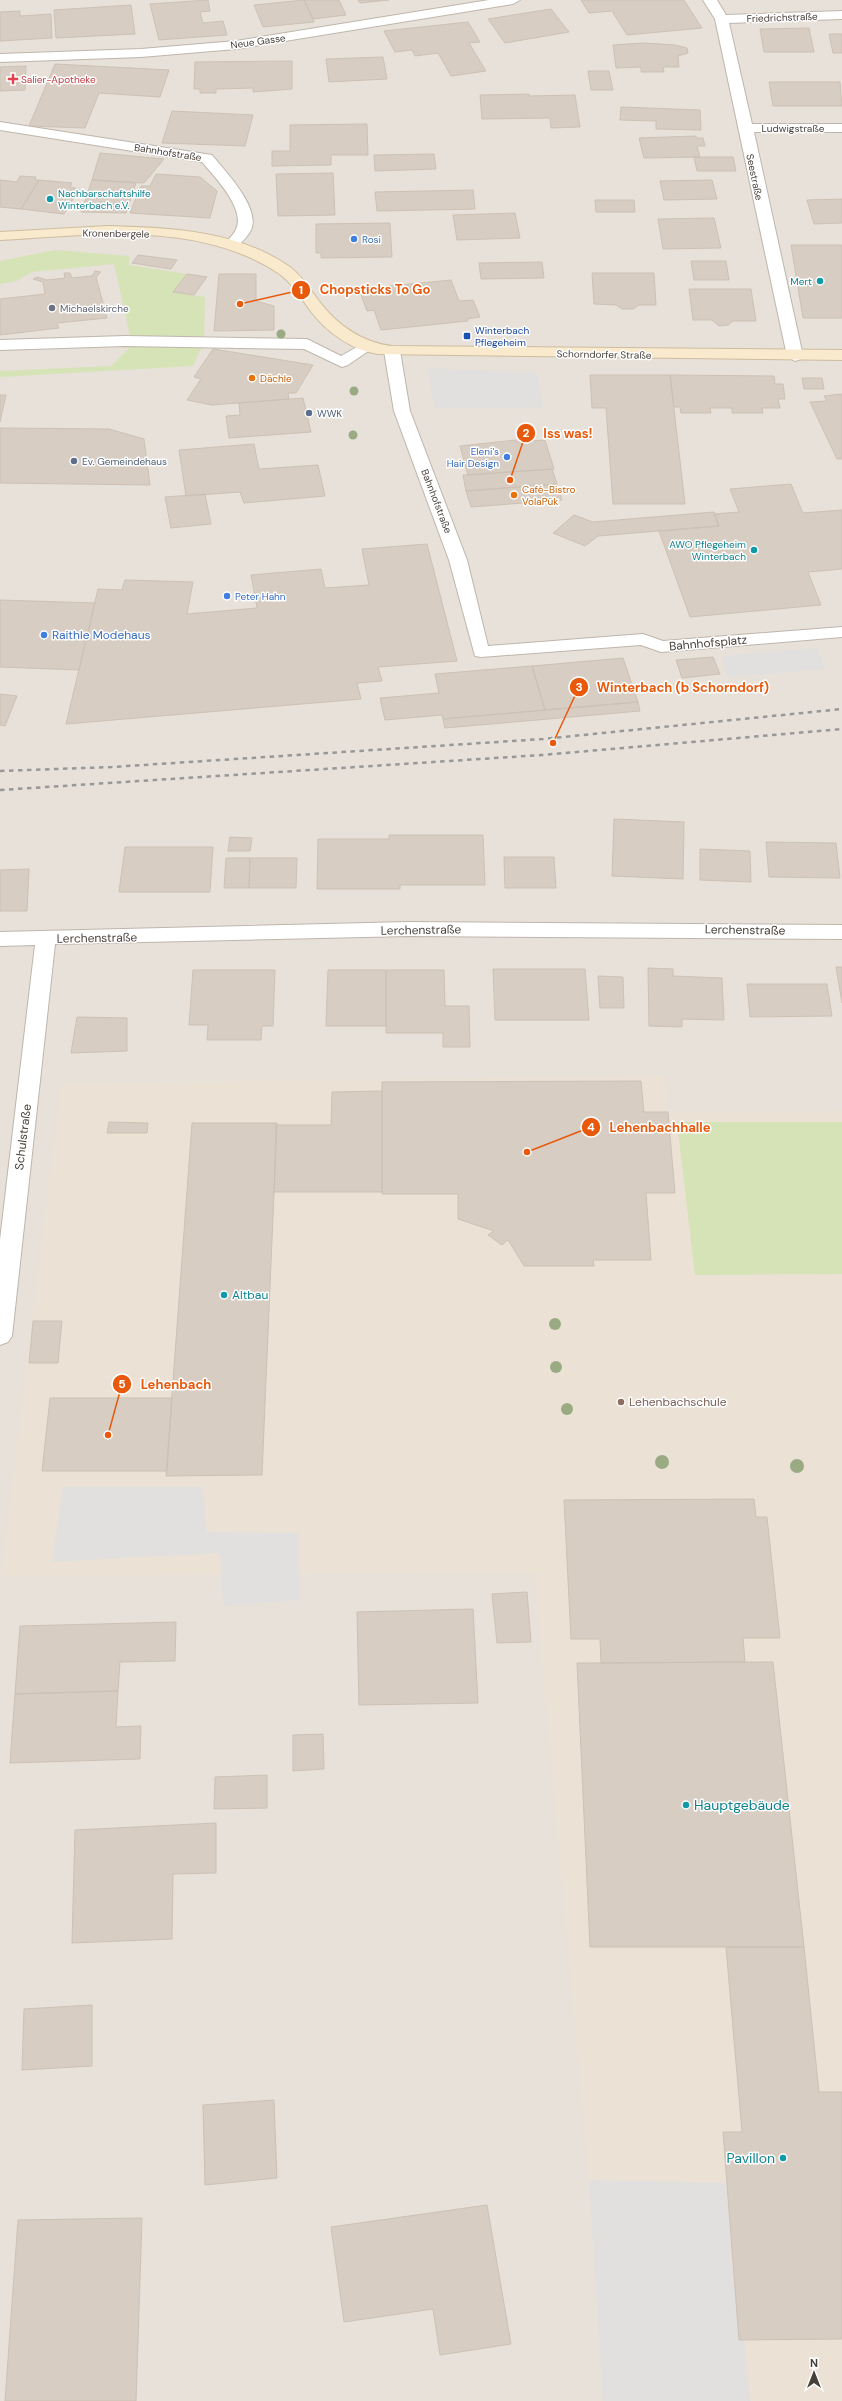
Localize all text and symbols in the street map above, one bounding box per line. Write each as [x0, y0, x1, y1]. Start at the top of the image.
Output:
street label: Friedrichstraße [746, 10, 818, 25]
street label: Neue Gasse [230, 31, 287, 52]
place label: Salier-Apotheke [21, 73, 96, 86]
marker: Salier-Apotheke [8, 74, 18, 84]
street label: Ludwigstraße [762, 122, 825, 135]
street label: Bahnhofstraße [133, 141, 203, 164]
street label: Seestraße [743, 153, 766, 202]
place label: Nachbarschaftshilfe Winterbach e.V. [58, 187, 151, 212]
marker: Nachbarschaftshilfe Winterbach e.V. [45, 194, 55, 204]
street label: Kronenbergele [82, 226, 150, 241]
place label: Rosi [362, 233, 381, 246]
marker: Rosi [349, 234, 359, 244]
place label: Mert [790, 275, 812, 288]
marker: Mert [815, 276, 825, 286]
callout: Chopsticks To Go [291, 277, 438, 302]
text: Chopsticks To Go [320, 281, 430, 298]
text: 1 [299, 282, 303, 298]
place label: Michaelskirche [60, 302, 129, 315]
marker: Michaelskirche [47, 303, 57, 313]
place label: Winterbach Pflegeheim [475, 324, 529, 349]
marker: Winterbach Pflegeheim [462, 331, 472, 341]
street label: Schorndorfer Straße [556, 347, 652, 362]
place label: Dächle [260, 372, 292, 385]
marker: Dächle [247, 373, 257, 383]
place label: WWK [317, 407, 342, 420]
marker: WWK [304, 408, 314, 418]
callout: Iss was! [516, 421, 601, 446]
text: 2 [523, 425, 530, 441]
text: Iss was! [543, 425, 593, 442]
place label: Eleni's Hair Design [447, 445, 499, 470]
marker: Eleni's Hair Design [502, 452, 512, 462]
place label: Ev. Gemeindehaus [82, 455, 167, 468]
marker: Ev. Gemeindehaus [69, 456, 79, 466]
street label: Bahnhofstraße [418, 467, 455, 535]
place label: Café-Bistro VolaPük [522, 483, 576, 508]
marker: Café-Bistro VolaPük [509, 490, 519, 500]
place label: AWO Pflegeheim Winterbach [669, 538, 746, 563]
marker: AWO Pflegeheim Winterbach [749, 545, 759, 555]
place label: Peter Hahn [235, 590, 286, 603]
marker: Peter Hahn [222, 591, 232, 601]
place label: Raithle Modehaus [52, 627, 151, 643]
marker: Raithle Modehaus [39, 630, 49, 640]
street label: Bahnhofsplatz [668, 632, 748, 654]
callout: Winterbach (b Schorndorf) [569, 675, 777, 700]
text: 3 [575, 679, 583, 695]
text: Winterbach (b Schorndorf) [597, 679, 769, 696]
street label: Lerchenstraße [381, 921, 462, 939]
street label: Lerchenstraße [705, 921, 786, 939]
street label: Lerchenstraße [57, 929, 138, 947]
street label: Schulstraße [11, 1103, 35, 1171]
callout: Lehenbachhalle [581, 1115, 718, 1140]
text: 4 [587, 1119, 595, 1135]
text: Lehenbachhalle [609, 1119, 711, 1136]
place label: Altbau [232, 1287, 268, 1303]
marker: Altbau [219, 1290, 229, 1300]
callout: Lehenbach [112, 1372, 219, 1397]
text: 5 [118, 1376, 126, 1392]
text: Lehenbach [141, 1376, 211, 1393]
place label: Lehenbachschule [629, 1394, 727, 1410]
marker: Lehenbachschule [616, 1397, 626, 1407]
place label: Hauptgebäude [694, 1796, 790, 1814]
marker: Hauptgebäude [681, 1800, 691, 1810]
place label: Pavillon [727, 2149, 775, 2167]
marker: Pavillon [778, 2153, 788, 2163]
north arrow [794, 2353, 834, 2393]
text: N [810, 2356, 818, 2370]

